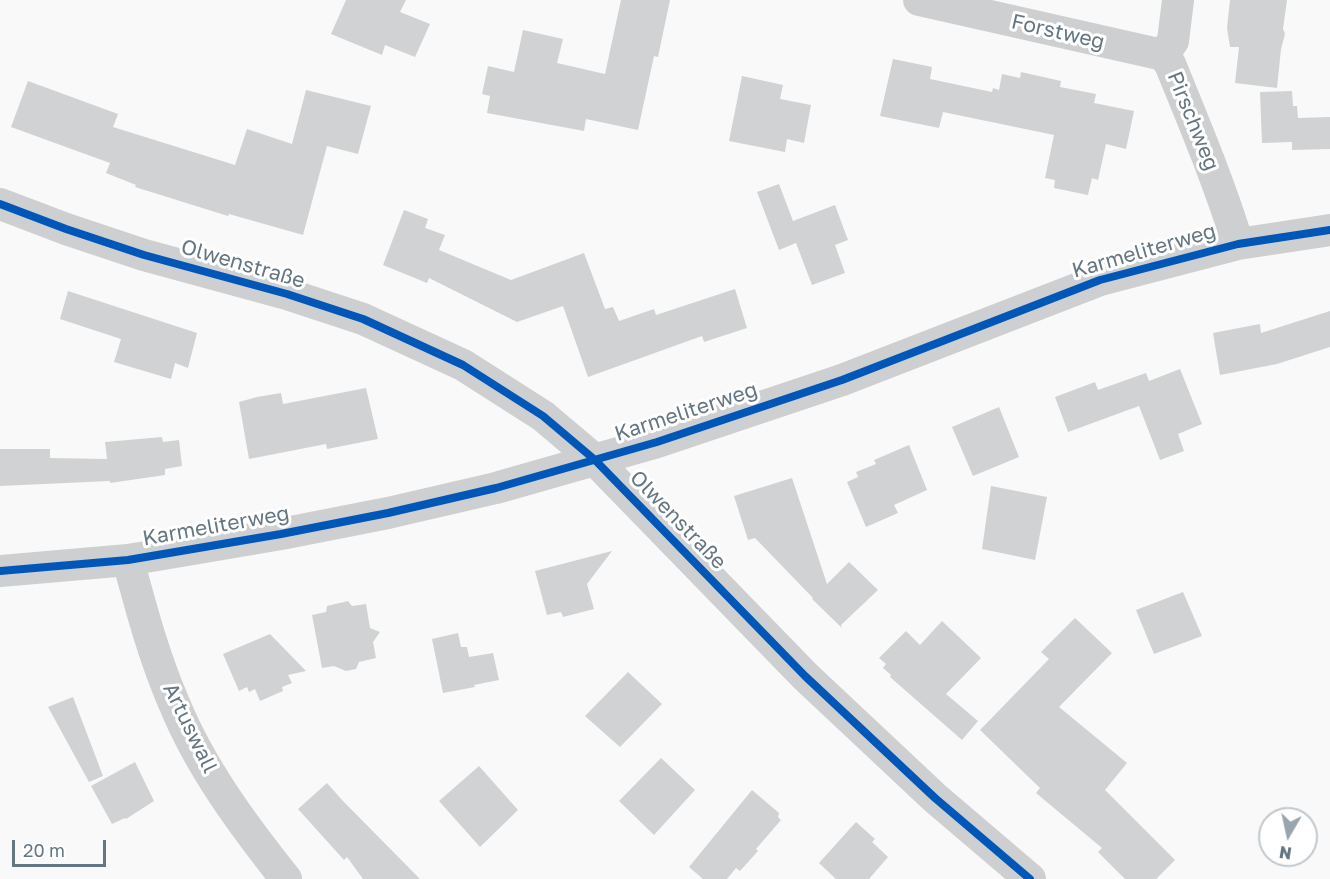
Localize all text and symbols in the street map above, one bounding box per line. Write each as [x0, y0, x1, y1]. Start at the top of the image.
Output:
street label: Forstweg [1009, 9, 1107, 55]
street label: Pirschweg [1162, 68, 1224, 174]
street label: Karmeliterweg [1069, 218, 1219, 284]
street label: Olwenstraße [178, 234, 308, 294]
street label: Karmeliterweg [611, 377, 761, 447]
street label: Olwenstraße [625, 465, 731, 575]
street label: Karmeliterweg [141, 501, 291, 551]
street label: Artuswall [157, 679, 223, 777]
north arrow [1258, 807, 1318, 867]
scale bar [15, 828, 110, 866]
text: 20 m [23, 839, 65, 861]
text: N [1278, 842, 1293, 864]

